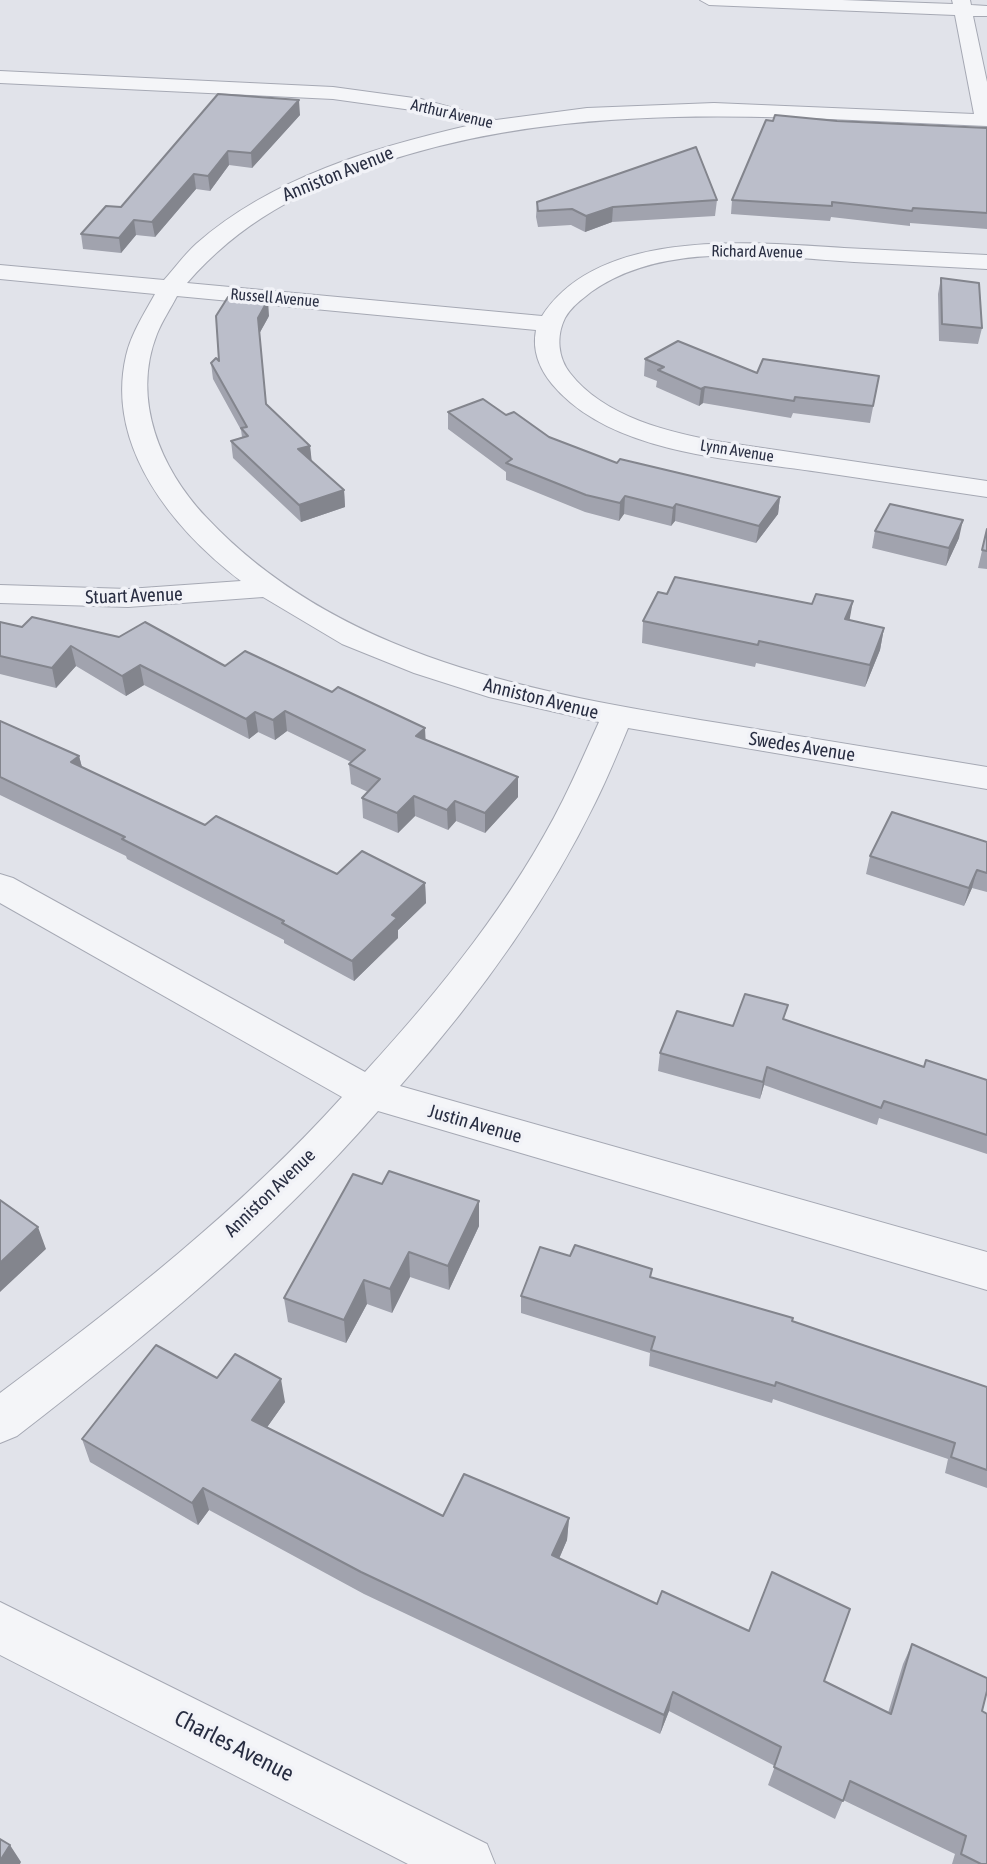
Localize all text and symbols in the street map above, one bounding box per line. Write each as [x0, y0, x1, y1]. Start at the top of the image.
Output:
street label: Arthur Avenue [409, 95, 495, 133]
street label: Anniston Avenue [279, 141, 397, 207]
street label: Richard Avenue [711, 242, 803, 262]
street label: Russell Avenue [230, 285, 320, 311]
street label: Lynn Avenue [699, 436, 775, 466]
street label: Stuart Avenue [85, 583, 183, 609]
street label: Anniston Avenue [481, 674, 601, 724]
street label: Swedes Avenue [747, 727, 857, 767]
street label: Justin Avenue [426, 1100, 524, 1148]
street label: Anniston Avenue [220, 1144, 320, 1242]
street label: Charles Avenue [170, 1704, 298, 1788]

